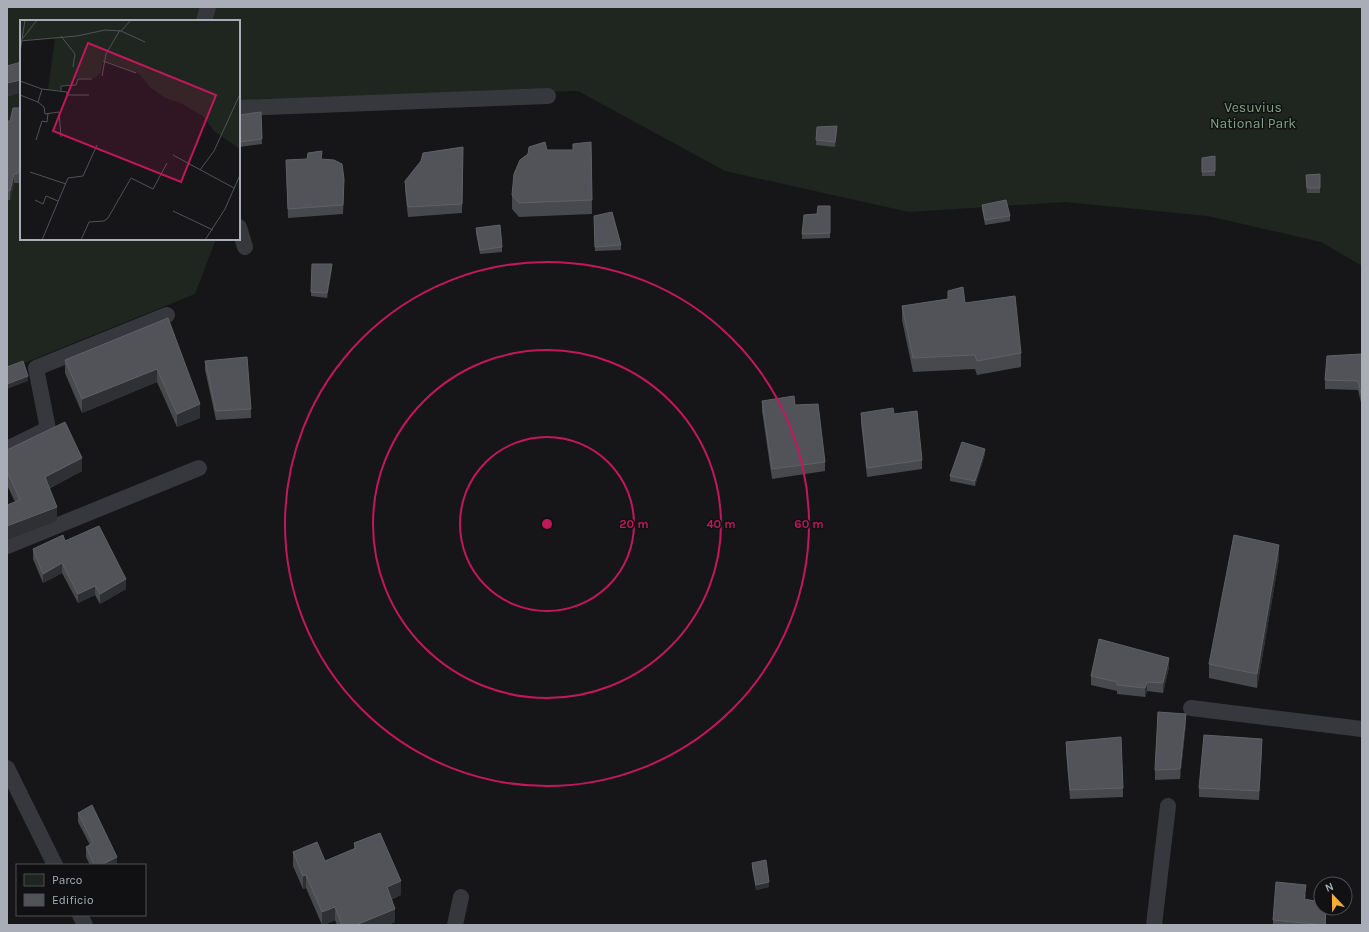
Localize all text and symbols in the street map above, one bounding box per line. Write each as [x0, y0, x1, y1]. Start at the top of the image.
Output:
inset map [20, 20, 240, 240]
park label: Vesuvius National Park [1210, 99, 1296, 132]
centre of rings [540, 517, 554, 531]
text: 20 m [619, 517, 649, 531]
text: 40 m [706, 517, 736, 531]
text: 60 m [794, 517, 824, 531]
legend [16, 864, 146, 916]
text: Parco [52, 873, 82, 887]
north arrow [1313, 876, 1353, 916]
text: N [1323, 880, 1336, 895]
text: Edificio [52, 893, 93, 907]

